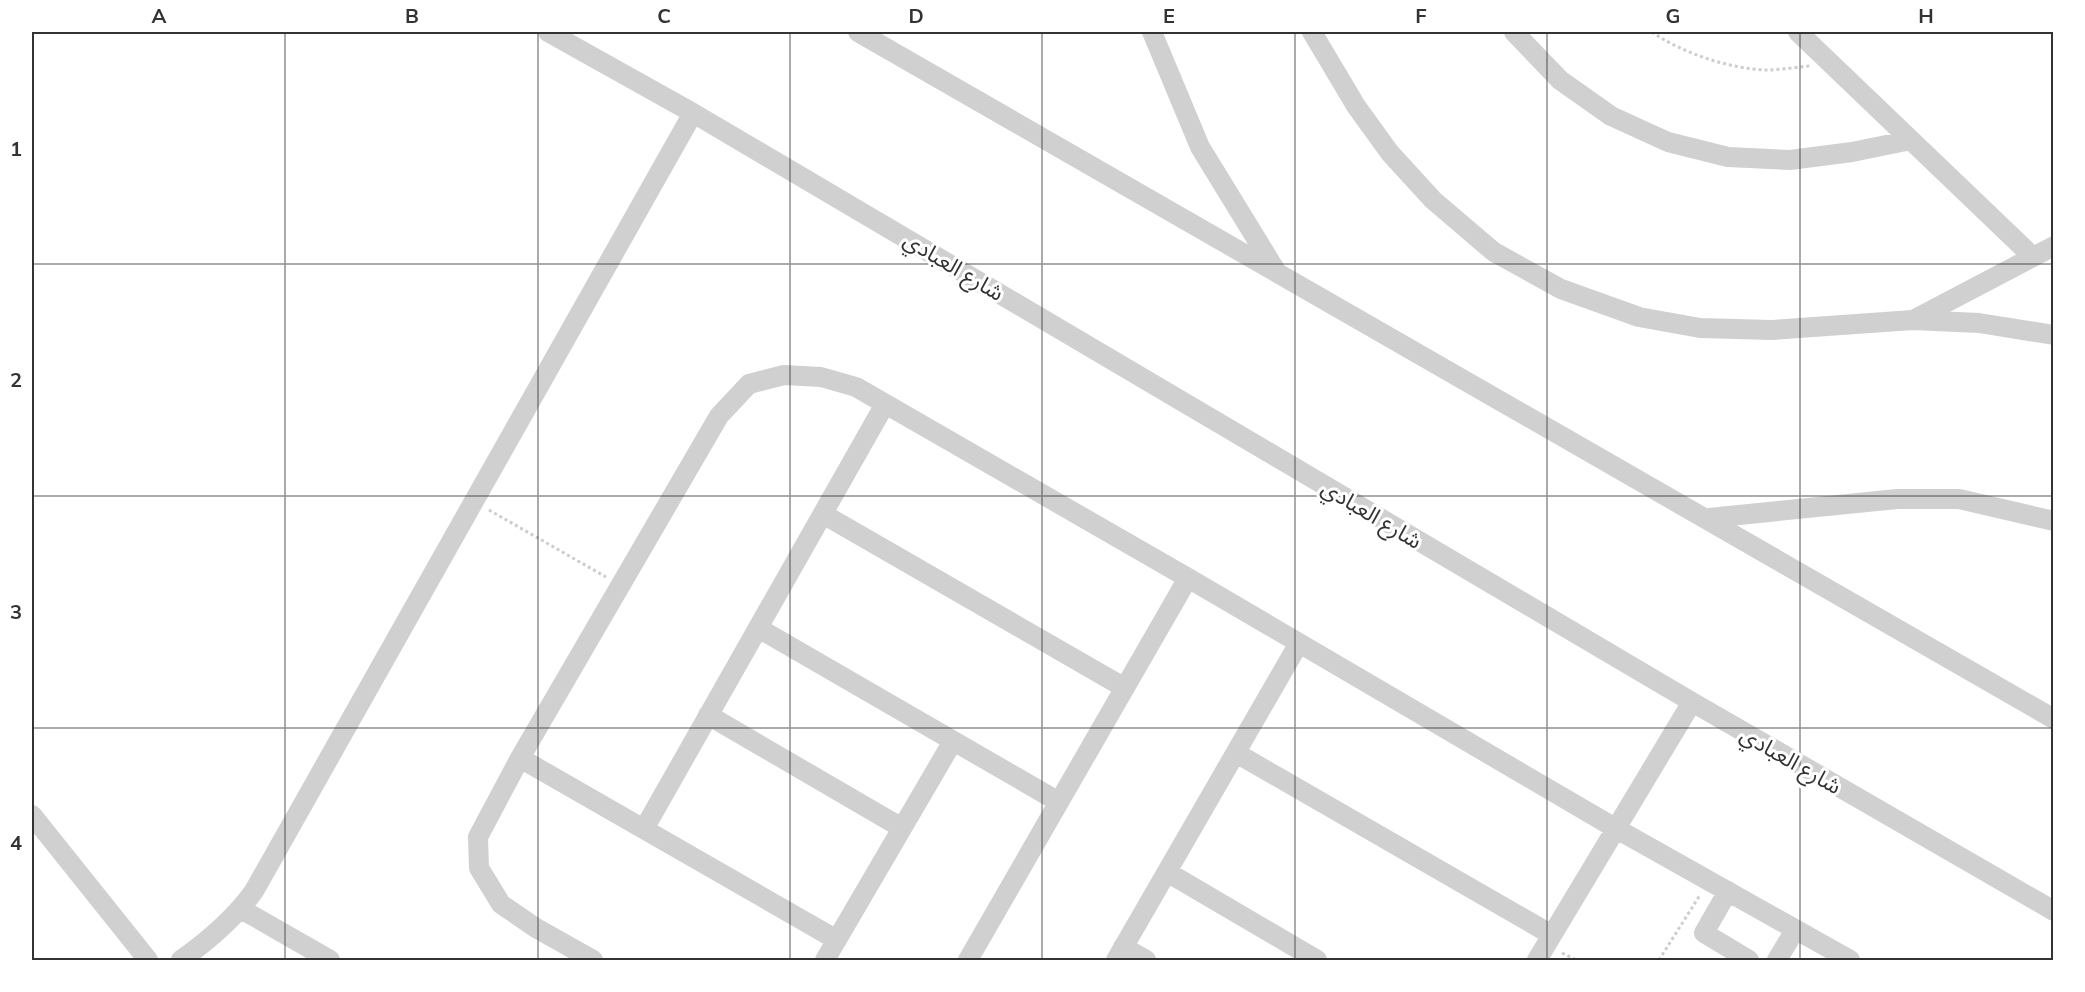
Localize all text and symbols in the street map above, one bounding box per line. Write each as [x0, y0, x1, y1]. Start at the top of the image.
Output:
text: A [152, 3, 167, 28]
text: B [405, 3, 419, 28]
text: C [657, 3, 671, 28]
text: D [908, 3, 924, 28]
text: E [1163, 3, 1175, 28]
text: F [1415, 3, 1427, 28]
text: G [1666, 3, 1680, 28]
text: H [1918, 3, 1934, 28]
text: 1 [10, 136, 22, 161]
street label: شارع العبادي [897, 225, 1009, 310]
text: 2 [10, 367, 22, 392]
street label: شارع العبادي [1315, 473, 1427, 558]
text: 3 [10, 599, 22, 624]
street label: شارع العبادي [1734, 720, 1847, 803]
text: 4 [10, 830, 22, 855]

